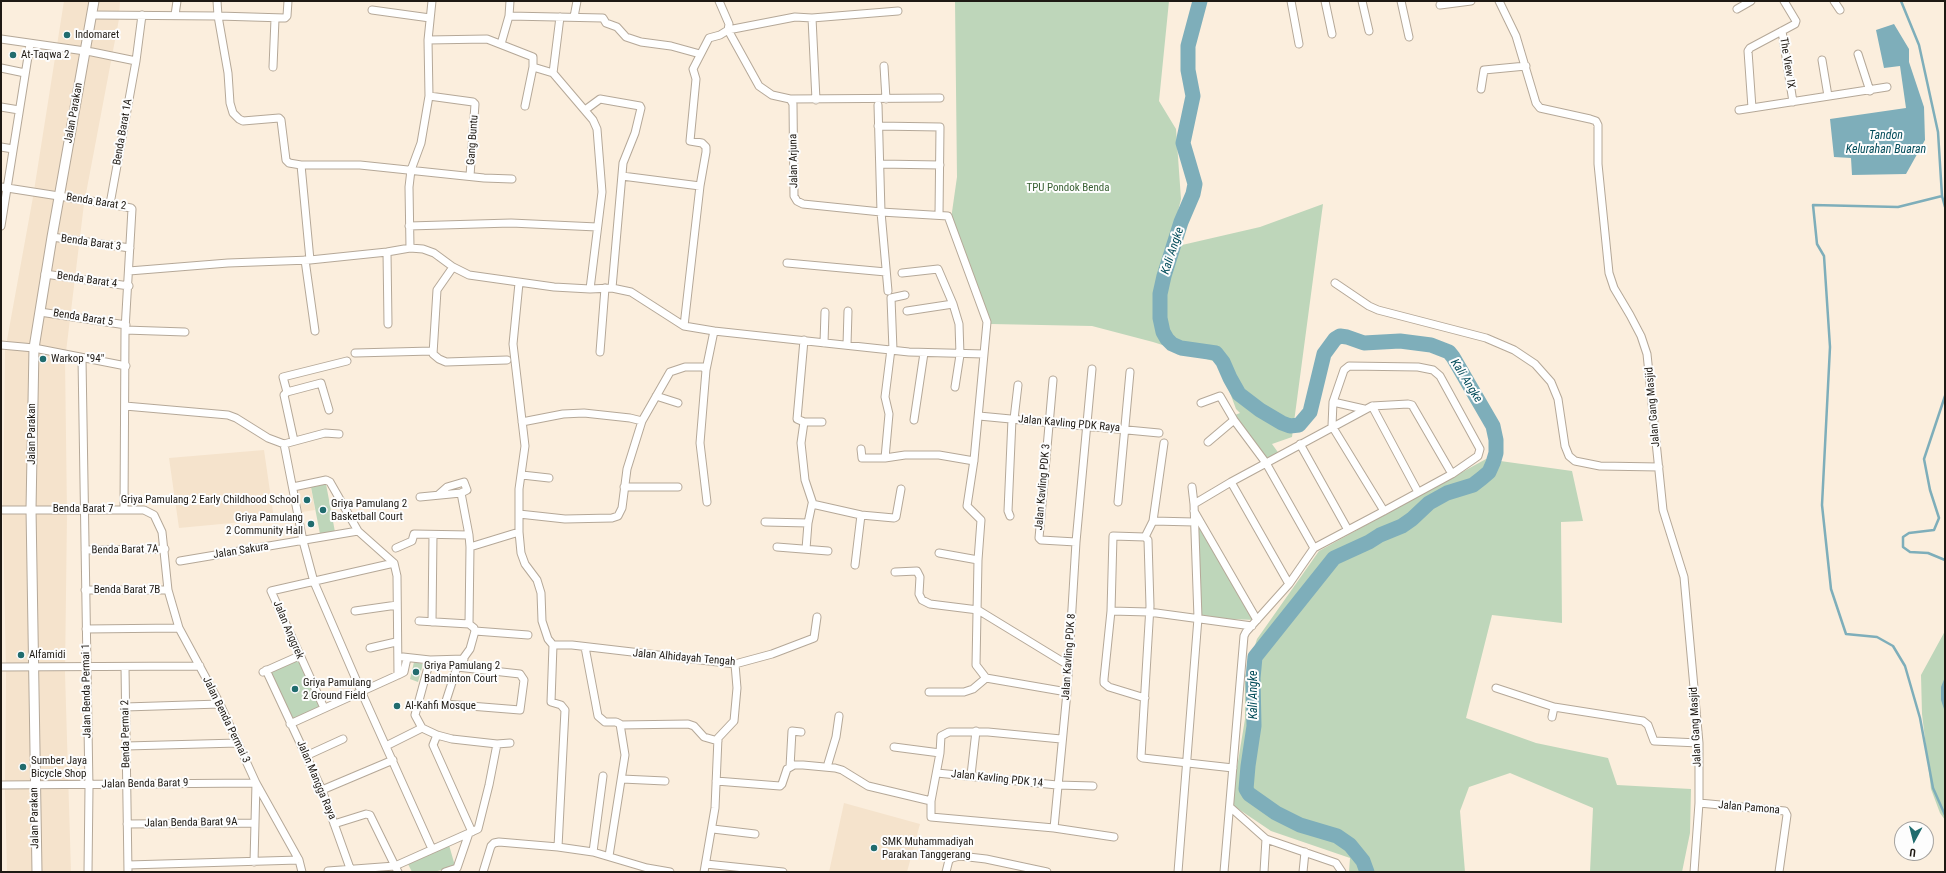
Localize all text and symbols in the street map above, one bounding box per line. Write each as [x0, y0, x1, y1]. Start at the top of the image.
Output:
place label: Indomaret [75, 28, 119, 42]
marker: Indomaret [62, 30, 72, 40]
street label: The View IX [1776, 37, 1798, 89]
place label: At-Taqwa 2 [21, 48, 70, 62]
marker: At-Taqwa 2 [8, 50, 18, 60]
street label: Jalan Parakan [62, 82, 86, 144]
street label: Benda Barat 1A [111, 98, 135, 166]
street label: Gang Buntu [465, 114, 481, 166]
water label: Tandon Kelurahan Buaran [1846, 129, 1926, 157]
street label: Jalan Arjuna [787, 134, 801, 188]
park label: TPU Pondok Benda [1026, 181, 1110, 195]
street label: Benda Barat 2 [65, 191, 127, 213]
water label: Kali Angke [1159, 226, 1187, 276]
street label: Benda Barat 3 [60, 232, 122, 254]
street label: Benda Barat 4 [56, 269, 118, 291]
street label: Benda Barat 5 [52, 307, 114, 329]
place label: Warkop "94" [51, 352, 104, 366]
marker: Warkop "94" [38, 354, 48, 364]
water label: Kali Angke [1447, 357, 1485, 405]
street label: Jalan Gang Masjid [1643, 366, 1663, 448]
street label: Jalan Parakan [25, 403, 39, 465]
street label: Jalan Kavling PDK Raya [1018, 413, 1120, 435]
street label: Jalan Kavling PDK 3 [1033, 443, 1053, 531]
place label: Griya Pamulang 2 Early Childhood School [121, 493, 299, 507]
marker: Griya Pamulang 2 Early Childhood School [302, 495, 312, 505]
place label: Griya Pamulang 2 Basketball Court [331, 497, 407, 523]
street label: Benda Barat 7 [53, 502, 113, 516]
marker: Griya Pamulang 2 Basketball Court [318, 505, 328, 515]
place label: Griya Pamulang 2 Community Hall [226, 511, 303, 537]
marker: Griya Pamulang 2 Community Hall [306, 519, 316, 529]
street label: Jalan Sakura [212, 540, 270, 562]
street label: Benda Barat 7A [91, 543, 159, 557]
street label: Benda Barat 7B [94, 583, 160, 597]
street label: Jalan Anggrek [270, 599, 306, 661]
street label: Jalan Kavling PDK 8 [1059, 613, 1079, 701]
street label: Jalan Benda Permai 1 [80, 644, 94, 738]
street label: Jalan Alhidayah Tengah [632, 647, 736, 669]
place label: Alfamidi [29, 648, 65, 662]
marker: Alfamidi [16, 650, 26, 660]
place label: Griya Pamulang 2 Badminton Court [424, 659, 500, 685]
marker: Griya Pamulang 2 Badminton Court [411, 667, 421, 677]
water label: Kali Angke [1247, 671, 1261, 719]
street label: Jalan Benda Permai 3 [199, 675, 253, 765]
place label: Griya Pamulang 2 Ground Field [303, 676, 371, 702]
marker: Griya Pamulang 2 Ground Field [290, 684, 300, 694]
street label: Jalan Gang Masjid [1687, 687, 1705, 767]
place label: Al-Kahfi Mosque [405, 699, 476, 713]
street label: Benda Permai 2 [119, 700, 133, 768]
marker: Al-Kahfi Mosque [392, 701, 402, 711]
street label: Jalan Mangga Raya [293, 738, 339, 822]
place label: Sumber Jaya Bicycle Shop [31, 754, 87, 780]
marker: Sumber Jaya Bicycle Shop [18, 762, 28, 772]
street label: Jalan Kavling PDK 14 [950, 768, 1044, 790]
street label: Jalan Benda Barat 9 [101, 777, 189, 791]
street label: Jalan Parakan [28, 787, 42, 849]
street label: Jalan Pamona [1718, 799, 1780, 817]
street label: Jalan Benda Barat 9A [144, 816, 238, 830]
north arrow [1894, 821, 1934, 861]
place label: SMK Muhammadiyah Parakan Tanggerang [882, 835, 974, 861]
marker: SMK Muhammadiyah Parakan Tanggerang [869, 843, 879, 853]
text: U [1909, 846, 1917, 859]

